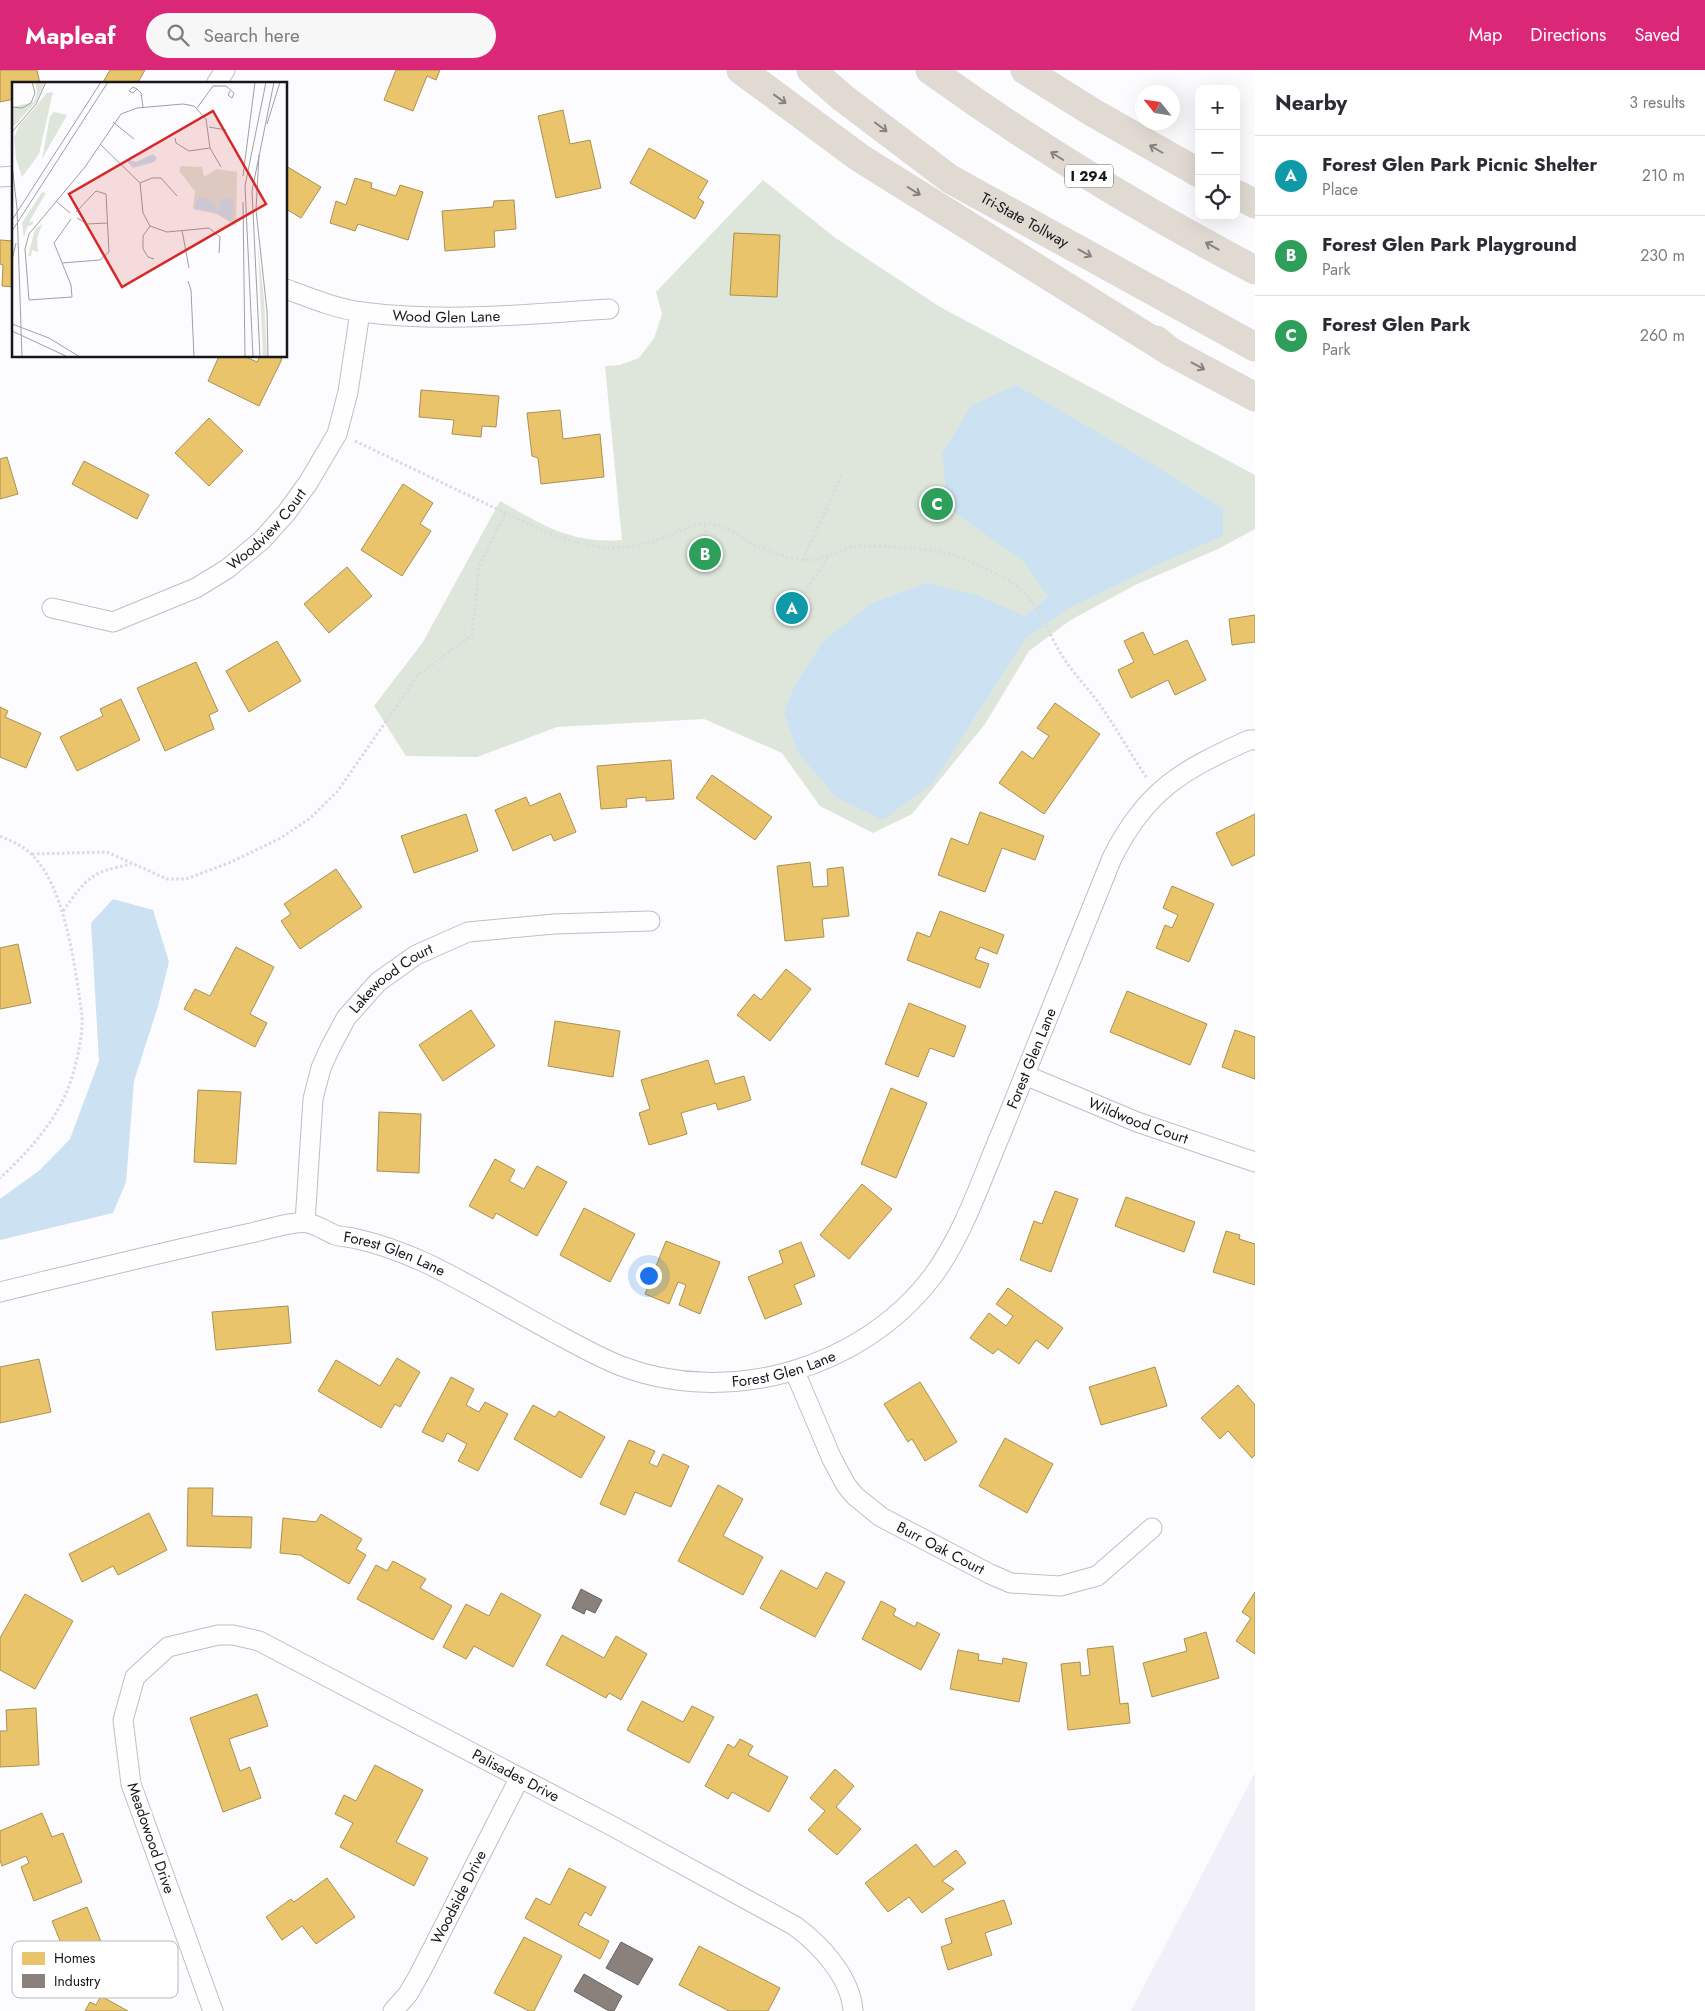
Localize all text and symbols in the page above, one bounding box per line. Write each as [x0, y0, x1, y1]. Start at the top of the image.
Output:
search box [146, 13, 496, 58]
text: Mapleaf [25, 18, 116, 53]
icon: search [164, 21, 192, 49]
text: Search here [204, 22, 300, 49]
text: Map [1469, 22, 1502, 48]
text: Directions [1530, 22, 1606, 48]
text: Saved [1634, 22, 1680, 48]
inset map [12, 82, 288, 358]
north arrow [1135, 85, 1180, 130]
map controls [1195, 85, 1240, 220]
button: + [1195, 85, 1240, 130]
text: Nearby [1275, 88, 1347, 118]
text: 3 results [1629, 91, 1685, 114]
one-way arrow [773, 94, 787, 104]
one-way arrow [874, 122, 888, 132]
button: − [1195, 130, 1240, 175]
one-way arrow [1150, 144, 1164, 154]
one-way arrow [1050, 150, 1064, 160]
text: Forest Glen Park Picnic Shelter [1322, 151, 1597, 178]
road number: I 294 [1065, 164, 1113, 188]
text: A [1285, 164, 1297, 187]
text: 210 m [1642, 164, 1685, 187]
button: locate [1195, 175, 1240, 220]
text: Place [1322, 178, 1358, 201]
one-way arrow [906, 187, 920, 197]
street label: Tri-State Tollway [977, 187, 1073, 253]
text: Forest Glen Park Playground [1322, 231, 1577, 258]
one-way arrow [1205, 241, 1220, 251]
text: B [1286, 244, 1296, 267]
text: 230 m [1640, 244, 1685, 267]
one-way arrow [1077, 248, 1092, 258]
text: Park [1322, 258, 1351, 281]
street label: Wood Glen Lane [392, 304, 501, 328]
text: Forest Glen Park [1322, 311, 1470, 338]
text: C [1285, 324, 1297, 347]
text: 260 m [1640, 324, 1685, 347]
text: Park [1322, 338, 1351, 361]
one-way arrow [1190, 362, 1205, 371]
street label: Woodview Court [222, 484, 312, 575]
pin: C [921, 485, 953, 523]
pin: B [689, 535, 721, 573]
pin: A [776, 589, 808, 627]
street label: Lakewood Court [344, 938, 437, 1018]
street label: Forest Glen Lane [1001, 1004, 1062, 1112]
street label: Wildwood Court [1085, 1092, 1191, 1150]
street label: Forest Glen Lane [342, 1226, 449, 1282]
your location [636, 1263, 662, 1289]
street label: Forest Glen Lane [731, 1345, 839, 1393]
street label: Burr Oak Court [893, 1516, 989, 1580]
street label: Palisades Drive [468, 1744, 564, 1808]
street label: Meadowood Drive [122, 1779, 180, 1897]
street label: Woodside Drive [426, 1846, 492, 1948]
legend [12, 1941, 178, 1998]
text: Homes [54, 1948, 96, 1968]
text: Industry [54, 1971, 101, 1991]

